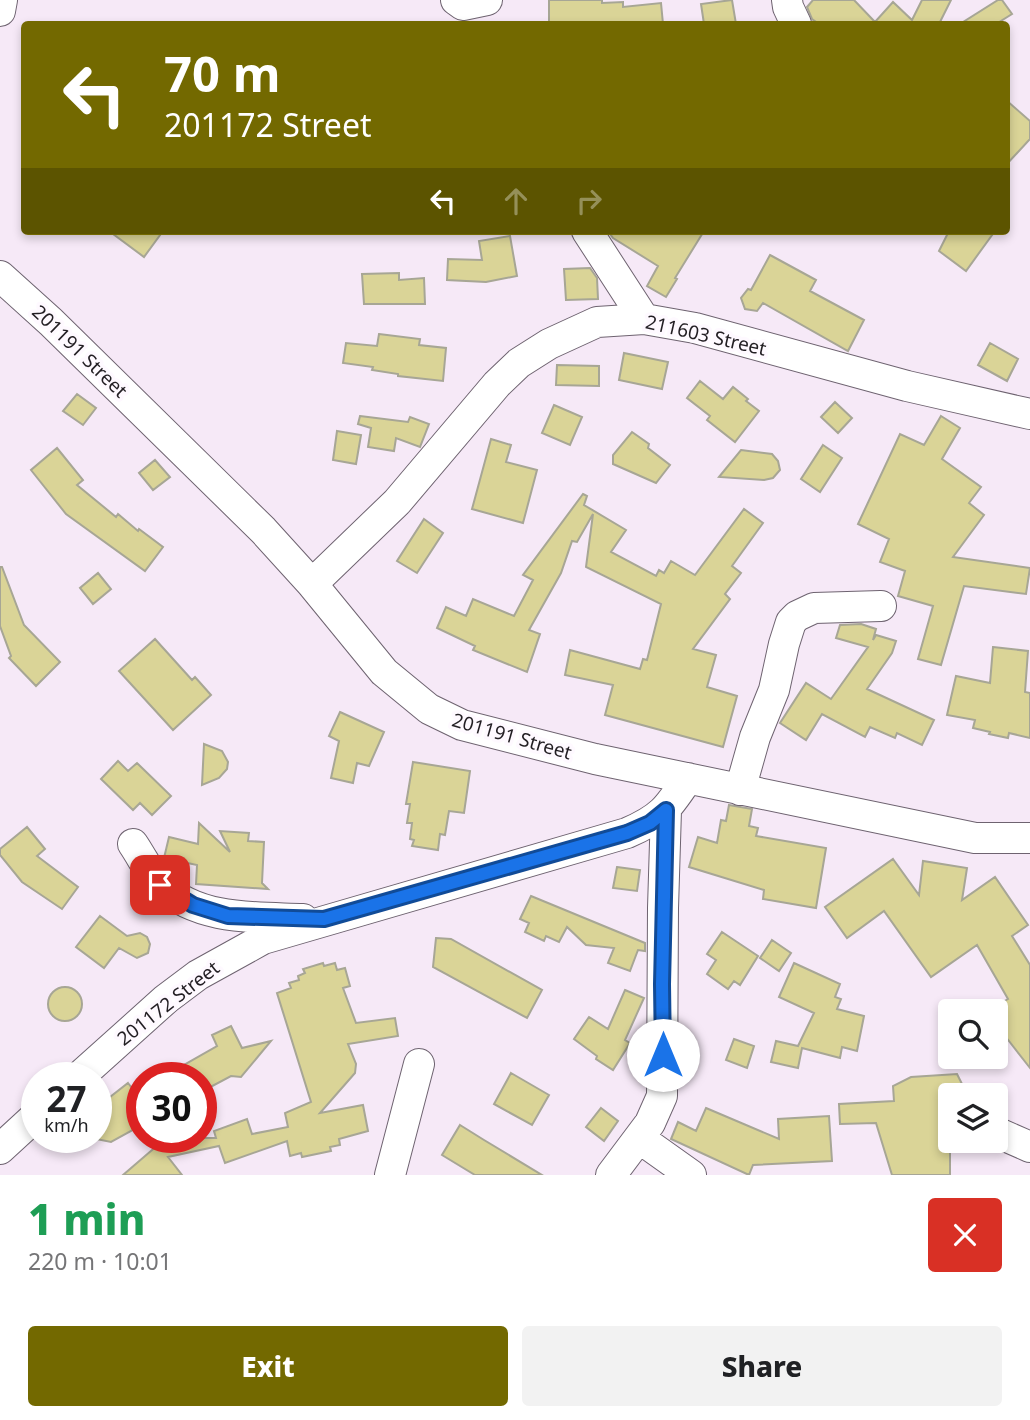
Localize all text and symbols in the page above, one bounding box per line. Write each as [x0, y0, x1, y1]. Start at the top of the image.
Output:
text: 70 m [164, 40, 281, 106]
icon: left [49, 49, 140, 140]
text: 201172 Street [164, 103, 372, 146]
icon: left [424, 182, 462, 220]
icon: ahead [497, 182, 535, 220]
icon: right [570, 182, 608, 220]
street label: 201191 Street [27, 299, 133, 403]
street label: 211603 Street [643, 308, 769, 362]
street label: 201191 Street [449, 707, 575, 766]
pin [130, 855, 190, 915]
icon: arrive [141, 866, 179, 904]
street label: 201172 Street [111, 955, 225, 1051]
map controls [938, 999, 1008, 1153]
button: search [938, 999, 1008, 1069]
position arrow [626, 1018, 700, 1092]
speed limit sign: 30 [126, 1062, 217, 1153]
text: 27 [46, 1075, 87, 1122]
button: layers [938, 1083, 1008, 1153]
text: km/h [44, 1113, 89, 1137]
text: 1 min [28, 1190, 145, 1247]
button: close [928, 1198, 1002, 1272]
text: 220 m · 10:01 [28, 1245, 172, 1277]
button: Exit [28, 1326, 508, 1406]
button: Share [522, 1326, 1002, 1406]

